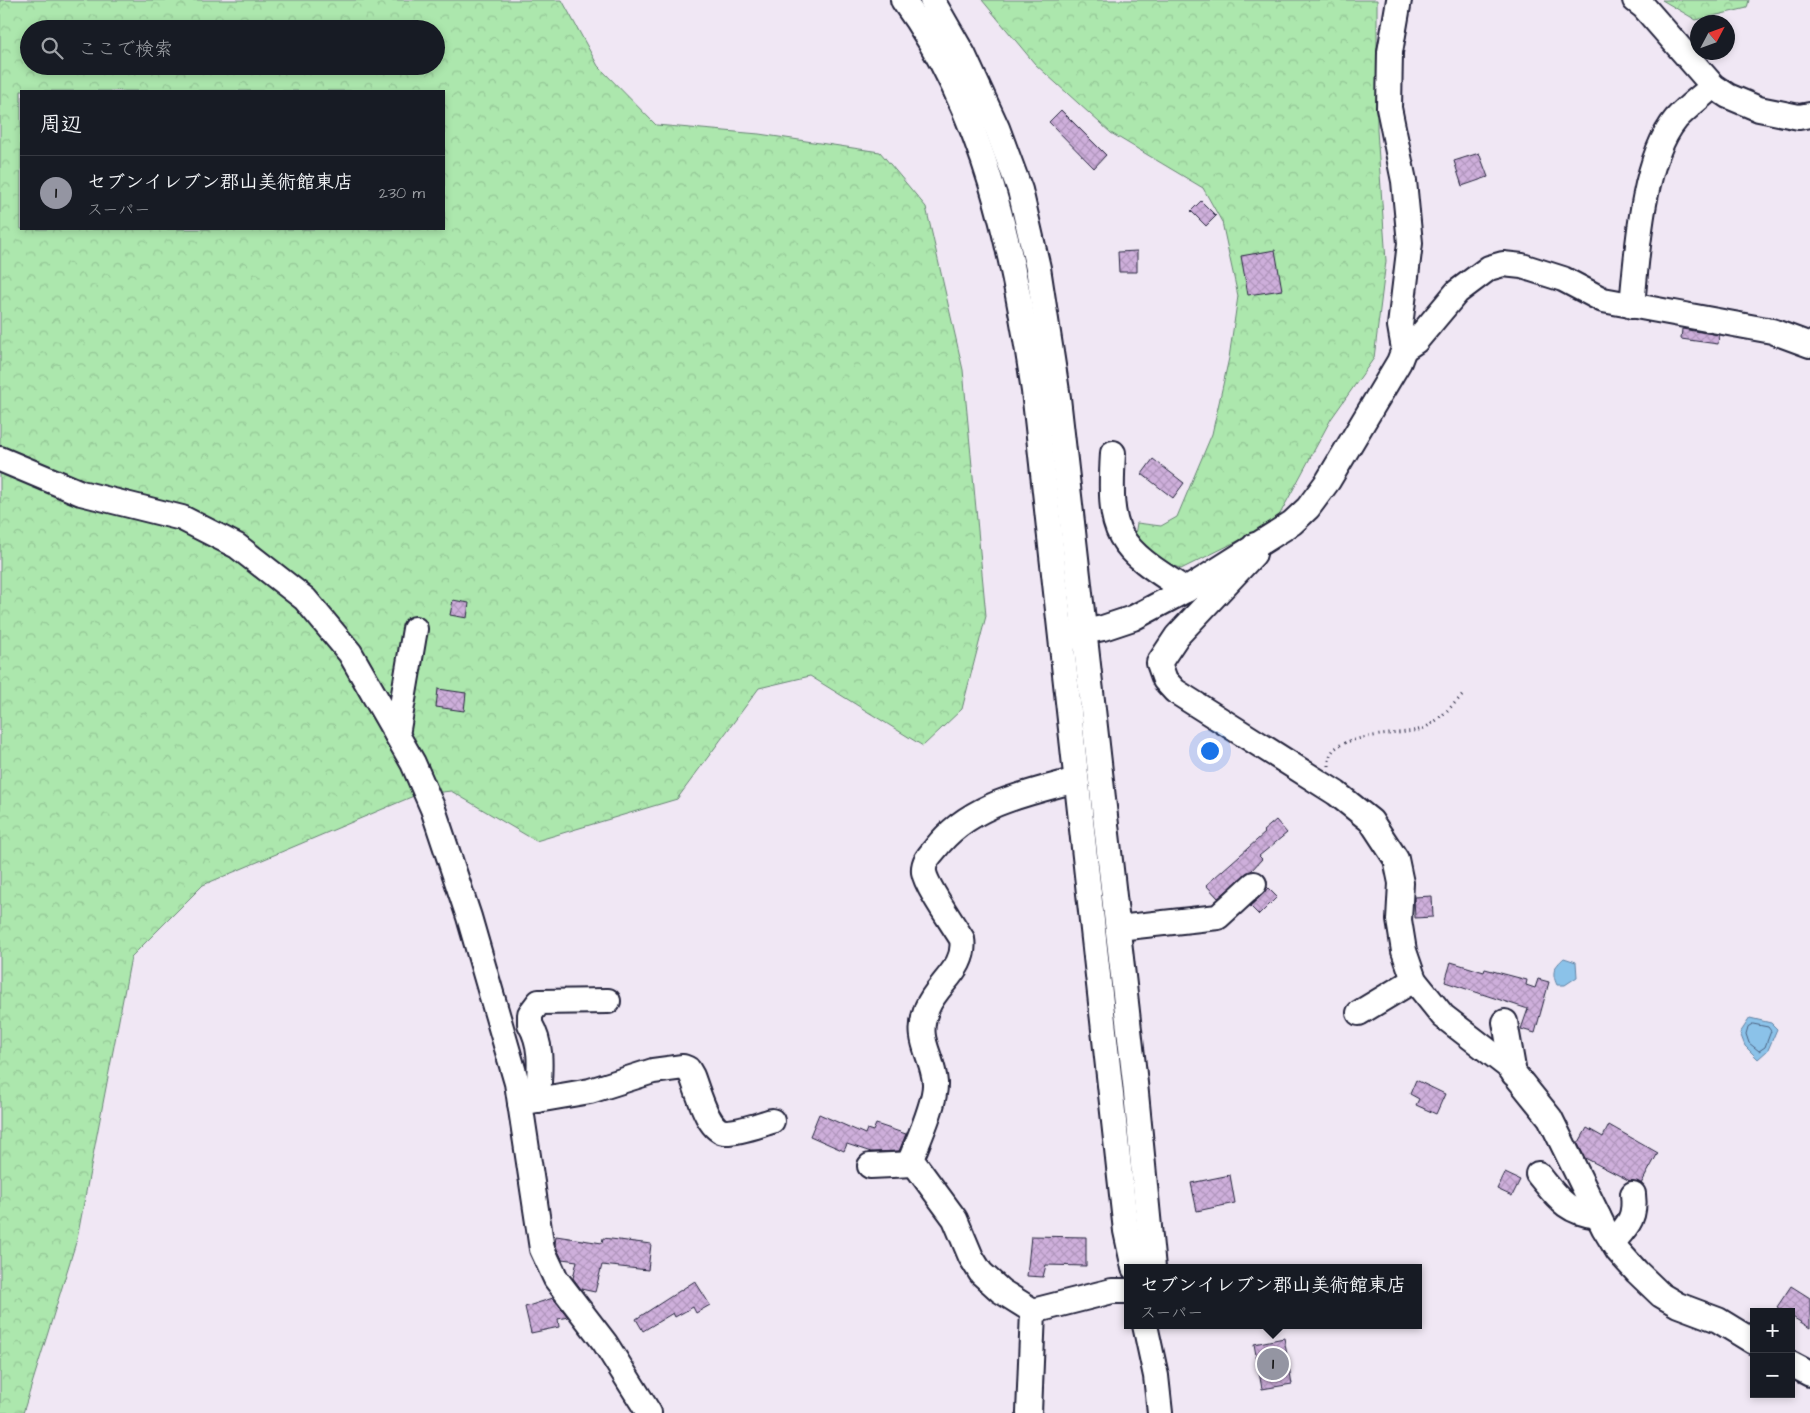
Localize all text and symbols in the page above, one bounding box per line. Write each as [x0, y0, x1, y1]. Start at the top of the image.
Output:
north arrow [1690, 15, 1735, 60]
search box [20, 20, 445, 75]
icon: search [38, 34, 66, 62]
text: ここで検索 [78, 36, 173, 63]
text: 周辺 [40, 110, 82, 139]
text: セブンイレブン郡山美術館東店 [87, 169, 353, 196]
text: 1 [55, 182, 57, 204]
text: 230 m [379, 182, 425, 204]
text: スーパー [87, 199, 150, 221]
your location [1197, 738, 1223, 764]
popup [1124, 1264, 1422, 1329]
text: セブンイレブン郡山美術館東店 [1140, 1272, 1406, 1299]
text: スーパー [1140, 1302, 1203, 1324]
map controls [1750, 1308, 1795, 1398]
button: + [1750, 1308, 1795, 1353]
pin: 1 [1257, 1345, 1289, 1383]
button: − [1750, 1353, 1795, 1398]

